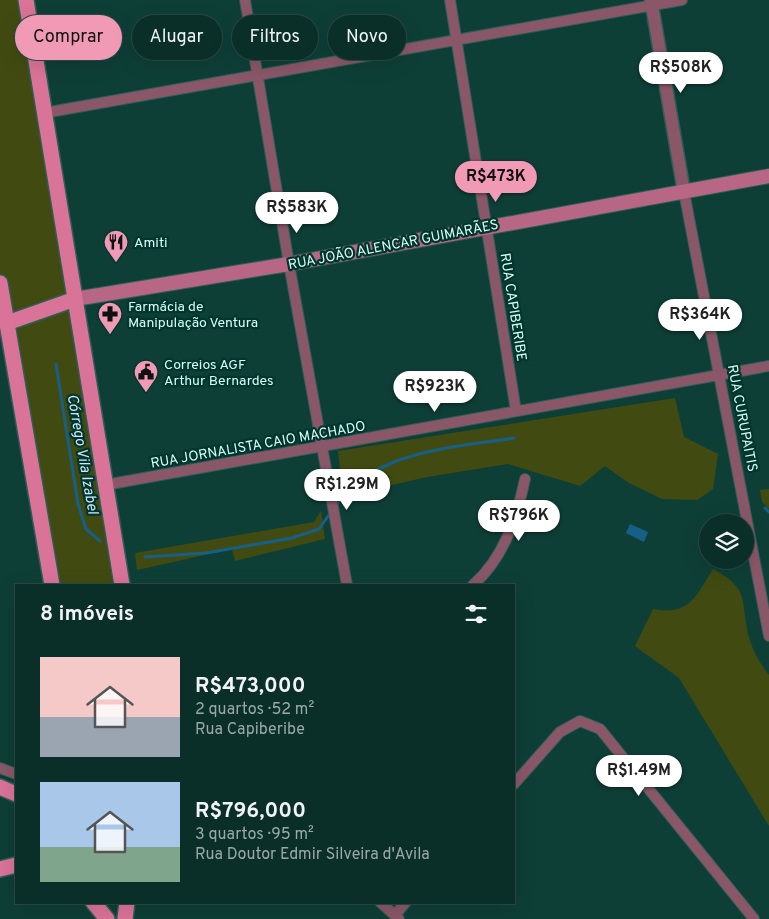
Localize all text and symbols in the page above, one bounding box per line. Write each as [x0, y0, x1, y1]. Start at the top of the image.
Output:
chip: Comprar [15, 15, 122, 60]
chip: Alugar [132, 15, 222, 60]
chip: Filtros [232, 15, 318, 60]
chip: Novo [328, 15, 406, 60]
pin: R$508K [640, 52, 722, 94]
text: R$508K [650, 58, 712, 78]
pin: R$473K [455, 160, 537, 203]
text: R$473K [466, 167, 526, 187]
pin: R$583K [256, 192, 338, 234]
text: R$583K [266, 198, 328, 218]
street label: RUA JOÃO ALENCAR GUIMARÃES [287, 217, 500, 274]
restaurant icon: Amiti [103, 229, 129, 263]
place label: Amiti [134, 235, 168, 252]
street label: RUA CAPIBERIBE [496, 252, 529, 363]
pin: R$364K [659, 298, 741, 341]
place label: Farmácia de Manipulação Ventura [128, 299, 258, 332]
pharmacy icon: Farmácia de Manipulação Ventura [97, 301, 123, 335]
text: R$364K [669, 305, 731, 325]
place label: Correios AGF Arthur Bernardes [164, 357, 274, 390]
public building icon: Correios AGF Arthur Bernardes [133, 359, 159, 393]
street label: RUA CURUPAITIS [723, 363, 760, 473]
pin: R$923K [394, 370, 476, 413]
text: R$923K [404, 377, 466, 397]
water label: Córrego Vila Izabel [62, 393, 102, 517]
street label: RUA JORNALISTA CAIO MACHADO [150, 418, 367, 473]
pin: R$1.29M [301, 468, 393, 511]
text: R$1.29M [315, 475, 379, 495]
pin: R$796K [478, 500, 560, 542]
text: R$796K [489, 506, 549, 526]
map controls [699, 514, 754, 569]
button: layers [699, 514, 754, 569]
icon: filters [462, 600, 490, 628]
text: 8 imóveis [40, 601, 134, 628]
text: R$473,000 [195, 673, 306, 700]
icon: home [80, 677, 140, 737]
text: 2 quartos · 52 m² [195, 700, 314, 720]
text: Rua Capiberibe [195, 720, 305, 740]
pin: R$1.49M [593, 754, 685, 797]
text: R$1.49M [607, 761, 671, 781]
text: R$796,000 [195, 798, 306, 825]
icon: home [80, 802, 140, 862]
text: 3 quartos · 95 m² [195, 825, 314, 845]
text: Rua Doutor Edmir Silveira d'Avila [195, 845, 430, 865]

